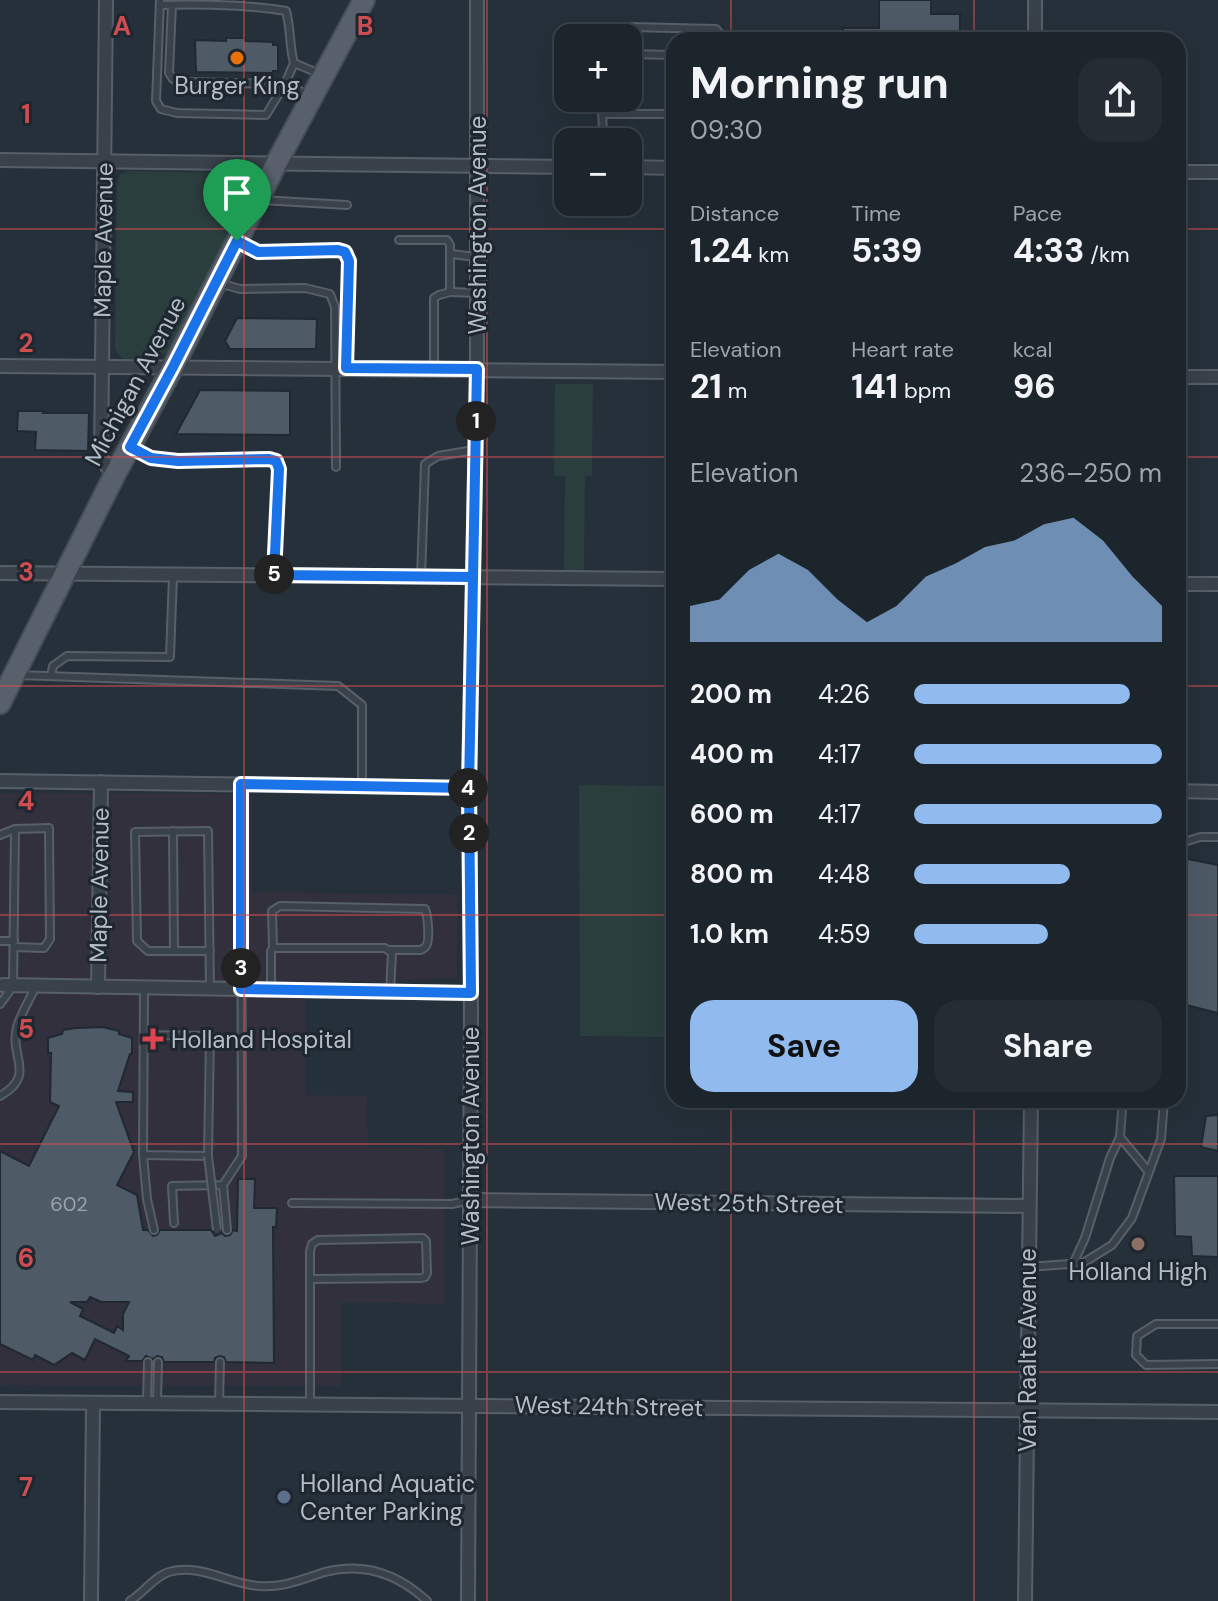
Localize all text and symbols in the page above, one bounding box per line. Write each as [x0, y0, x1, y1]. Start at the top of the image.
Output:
text: A [113, 9, 131, 43]
text: B [357, 9, 373, 43]
map controls [554, 24, 642, 216]
button: + [554, 24, 642, 112]
marker: Burger King [228, 49, 246, 67]
text: Morning run [690, 54, 949, 112]
button: share [1078, 58, 1162, 142]
place label: Burger King [174, 70, 300, 101]
text: 1 [21, 97, 31, 131]
text: 09:30 [690, 113, 763, 147]
street label: Washington Avenue [462, 116, 493, 334]
button: − [554, 128, 642, 216]
pin [203, 159, 271, 241]
street label: Maple Avenue [86, 162, 120, 318]
icon: arrive [215, 171, 259, 215]
text: Distance [690, 199, 779, 228]
text: Time [851, 199, 901, 228]
text: Pace [1013, 199, 1062, 228]
text: 1.24 [690, 228, 752, 273]
text: 5:39 [851, 228, 922, 273]
text: 4:33 [1013, 228, 1084, 273]
text: km [752, 240, 789, 269]
text: /km [1084, 240, 1130, 269]
street label: Michigan Avenue [77, 291, 193, 471]
text: 2 [18, 326, 34, 360]
text: Elevation [690, 335, 782, 364]
text: Heart rate [851, 335, 954, 364]
text: kcal [1013, 335, 1052, 364]
text: 21 [690, 364, 722, 409]
text: 141 [851, 364, 898, 409]
text: 96 [1013, 364, 1056, 409]
text: m [722, 376, 747, 405]
text: bpm [898, 376, 951, 405]
pin: 1 [456, 401, 496, 441]
text: 1 [472, 406, 480, 435]
text: Elevation [690, 456, 798, 490]
text: 236–250 m [1019, 456, 1162, 490]
pin: 5 [254, 554, 294, 594]
text: 3 [18, 555, 34, 589]
text: 5 [267, 559, 281, 588]
text: 200 m [690, 677, 772, 711]
text: 4:26 [818, 677, 870, 711]
text: 400 m [690, 737, 774, 771]
text: 4:17 [818, 737, 861, 771]
pin: 4 [448, 768, 488, 808]
text: 4 [461, 773, 475, 802]
text: 4 [18, 784, 34, 818]
text: 600 m [690, 797, 774, 831]
text: 4:17 [818, 797, 861, 831]
street label: Maple Avenue [82, 807, 116, 963]
pin: 2 [449, 813, 489, 853]
text: 2 [463, 818, 475, 847]
text: 800 m [690, 857, 774, 891]
text: 4:48 [818, 857, 871, 891]
text: 1.0 km [690, 917, 769, 951]
text: 4:59 [818, 917, 870, 951]
pin: 3 [221, 948, 261, 988]
text: 3 [234, 953, 248, 982]
button: Save [690, 1000, 918, 1092]
button: Share [934, 1000, 1162, 1092]
text: 5 [18, 1012, 34, 1046]
place label: Holland Hospital [171, 1024, 352, 1055]
street label: Washington Avenue [455, 1027, 486, 1245]
marker: Holland Hospital [142, 1028, 164, 1050]
street label: West 25th Street [654, 1186, 844, 1220]
house number: 602 [50, 1191, 88, 1217]
marker: Holland High [1129, 1235, 1147, 1253]
text: 6 [18, 1241, 34, 1275]
street label: Van Raalte Avenue [1012, 1248, 1043, 1452]
place label: Holland High [1069, 1256, 1207, 1287]
street label: West 24th Street [514, 1389, 704, 1423]
place label: Holland Aquatic Center Parking [300, 1468, 475, 1527]
text: 7 [19, 1470, 33, 1504]
marker: Holland Aquatic Center Parking [275, 1488, 293, 1506]

